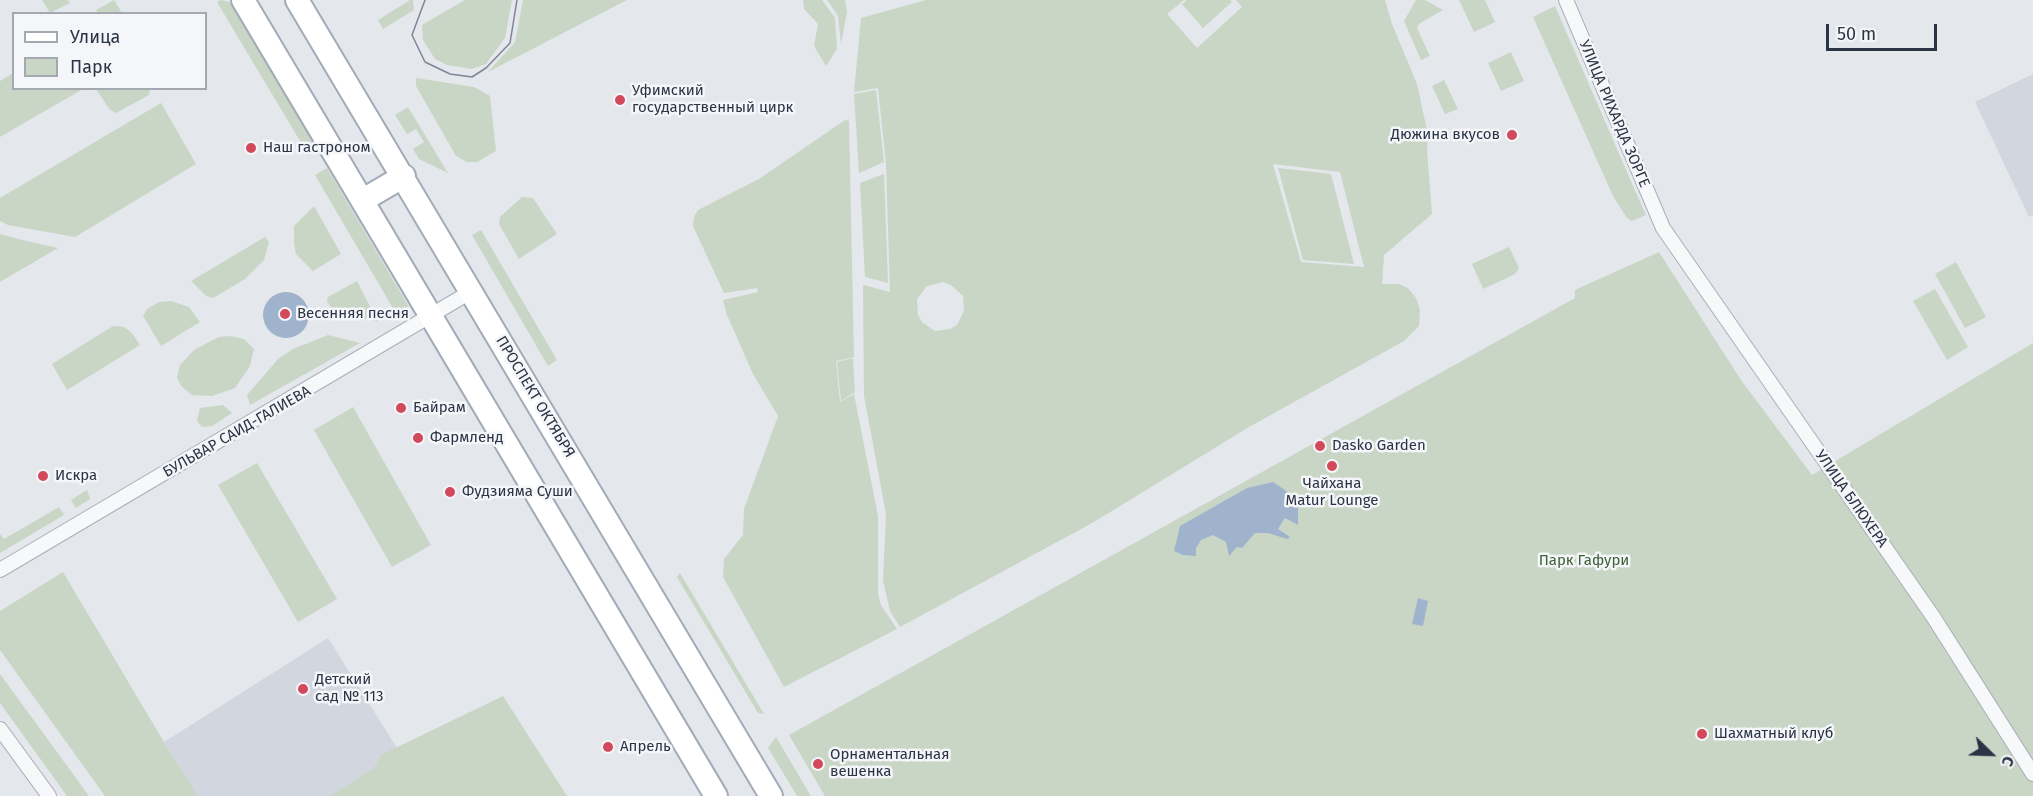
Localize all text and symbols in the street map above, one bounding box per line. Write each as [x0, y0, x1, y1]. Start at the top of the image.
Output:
legend [12, 12, 207, 90]
scale bar [1829, 12, 1940, 50]
text: 50 m [1837, 23, 1876, 45]
text: Улица [70, 26, 120, 48]
street label: УЛИЦА РИХАРДА ЗОРГЕ [1575, 38, 1653, 190]
text: Парк [70, 56, 112, 78]
place label: Уфимский государственный цирк [632, 82, 793, 117]
marker: Уфимский государственный цирк [613, 93, 627, 107]
place label: Дюжина вкусов [1391, 126, 1500, 144]
marker: Дюжина вкусов [1505, 128, 1519, 142]
place label: Наш гастроном [263, 139, 371, 157]
marker: Наш гастроном [244, 141, 258, 155]
place label: Весенняя песня [297, 305, 409, 323]
marker: Весенняя песня [278, 307, 292, 321]
street label: ПРОСПЕКТ ОКТЯБРЯ [492, 333, 578, 461]
street label: БУЛЬВАР САИД-ГАЛИЕВА [160, 382, 314, 482]
place label: Байрам [413, 399, 466, 417]
marker: Байрам [394, 401, 408, 415]
place label: Фармленд [430, 429, 503, 447]
marker: Фармленд [411, 431, 425, 445]
place label: Dasko Garden [1332, 437, 1426, 455]
marker: Dasko Garden [1313, 439, 1327, 453]
street label: УЛИЦА БЛЮХЕРА [1811, 447, 1891, 551]
marker: Чайхана Matur Lounge [1325, 459, 1339, 473]
place label: Искра [55, 467, 97, 485]
marker: Искра [36, 469, 50, 483]
place label: Чайхана Matur Lounge [1286, 475, 1378, 510]
place label: Фудзияма Суши [462, 483, 573, 501]
marker: Фудзияма Суши [443, 485, 457, 499]
park label: Парк Гафури [1539, 552, 1629, 570]
place label: Детский сад № 113 [315, 671, 384, 706]
marker: Детский сад № 113 [296, 682, 310, 696]
north arrow [1961, 724, 2021, 784]
place label: Шахматный клуб [1714, 725, 1833, 743]
marker: Шахматный клуб [1695, 727, 1709, 741]
place label: Апрель [620, 738, 671, 756]
marker: Апрель [601, 740, 615, 754]
place label: Орнаментальная вешенка [830, 746, 950, 781]
text: С [1997, 753, 2019, 769]
marker: Орнаментальная вешенка [811, 757, 825, 771]

